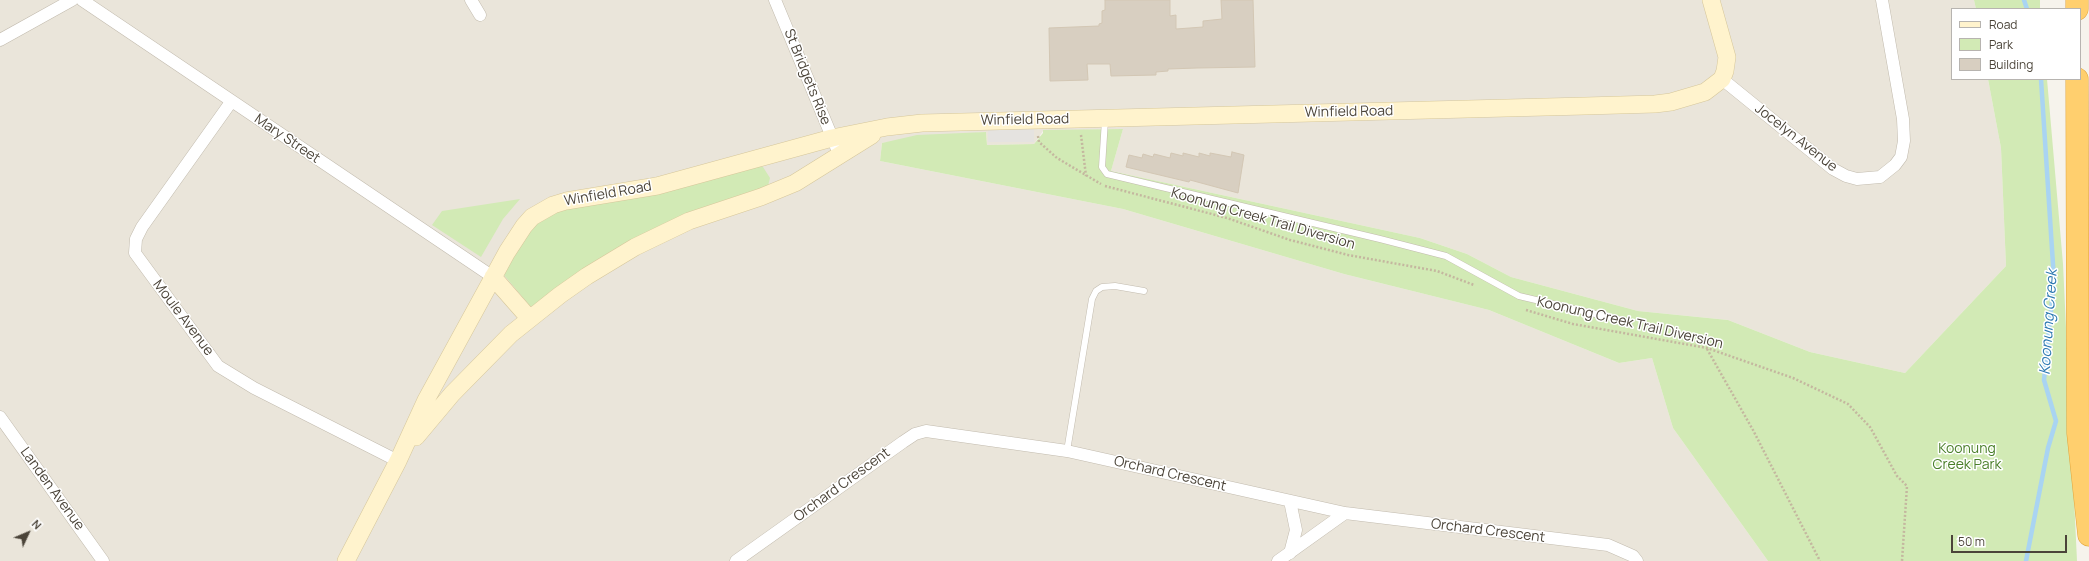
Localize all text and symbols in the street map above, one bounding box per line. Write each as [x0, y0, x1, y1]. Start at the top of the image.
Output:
legend [1951, 8, 2081, 80]
text: Road [1989, 16, 2017, 33]
street label: St Bridgets Rise [780, 27, 834, 127]
text: Park [1989, 36, 2013, 53]
text: Building [1989, 56, 2033, 73]
street label: Jocelyn Avenue [1751, 101, 1841, 175]
street label: Winfield Road [1305, 103, 1393, 121]
street label: Mary Street [251, 111, 323, 167]
street label: Winfield Road [981, 111, 1069, 129]
street label: Winfield Road [563, 178, 653, 210]
street label: Koonung Creek Trail Diversion [1169, 185, 1357, 253]
water label: Koonung Creek [2036, 269, 2062, 375]
street label: Moule Avenue [149, 277, 217, 359]
street label: Koonung Creek Trail Diversion [1535, 293, 1725, 353]
park label: Koonung Creek Park [1933, 441, 2001, 474]
street label: Landen Avenue [16, 444, 88, 534]
street label: Orchard Crescent [791, 444, 893, 526]
street label: Orchard Crescent [1112, 453, 1228, 495]
north arrow [8, 513, 48, 553]
text: N [29, 516, 45, 532]
street label: Orchard Crescent [1430, 516, 1546, 546]
scale bar [1953, 527, 2069, 553]
text: 50 m [1958, 533, 1985, 550]

